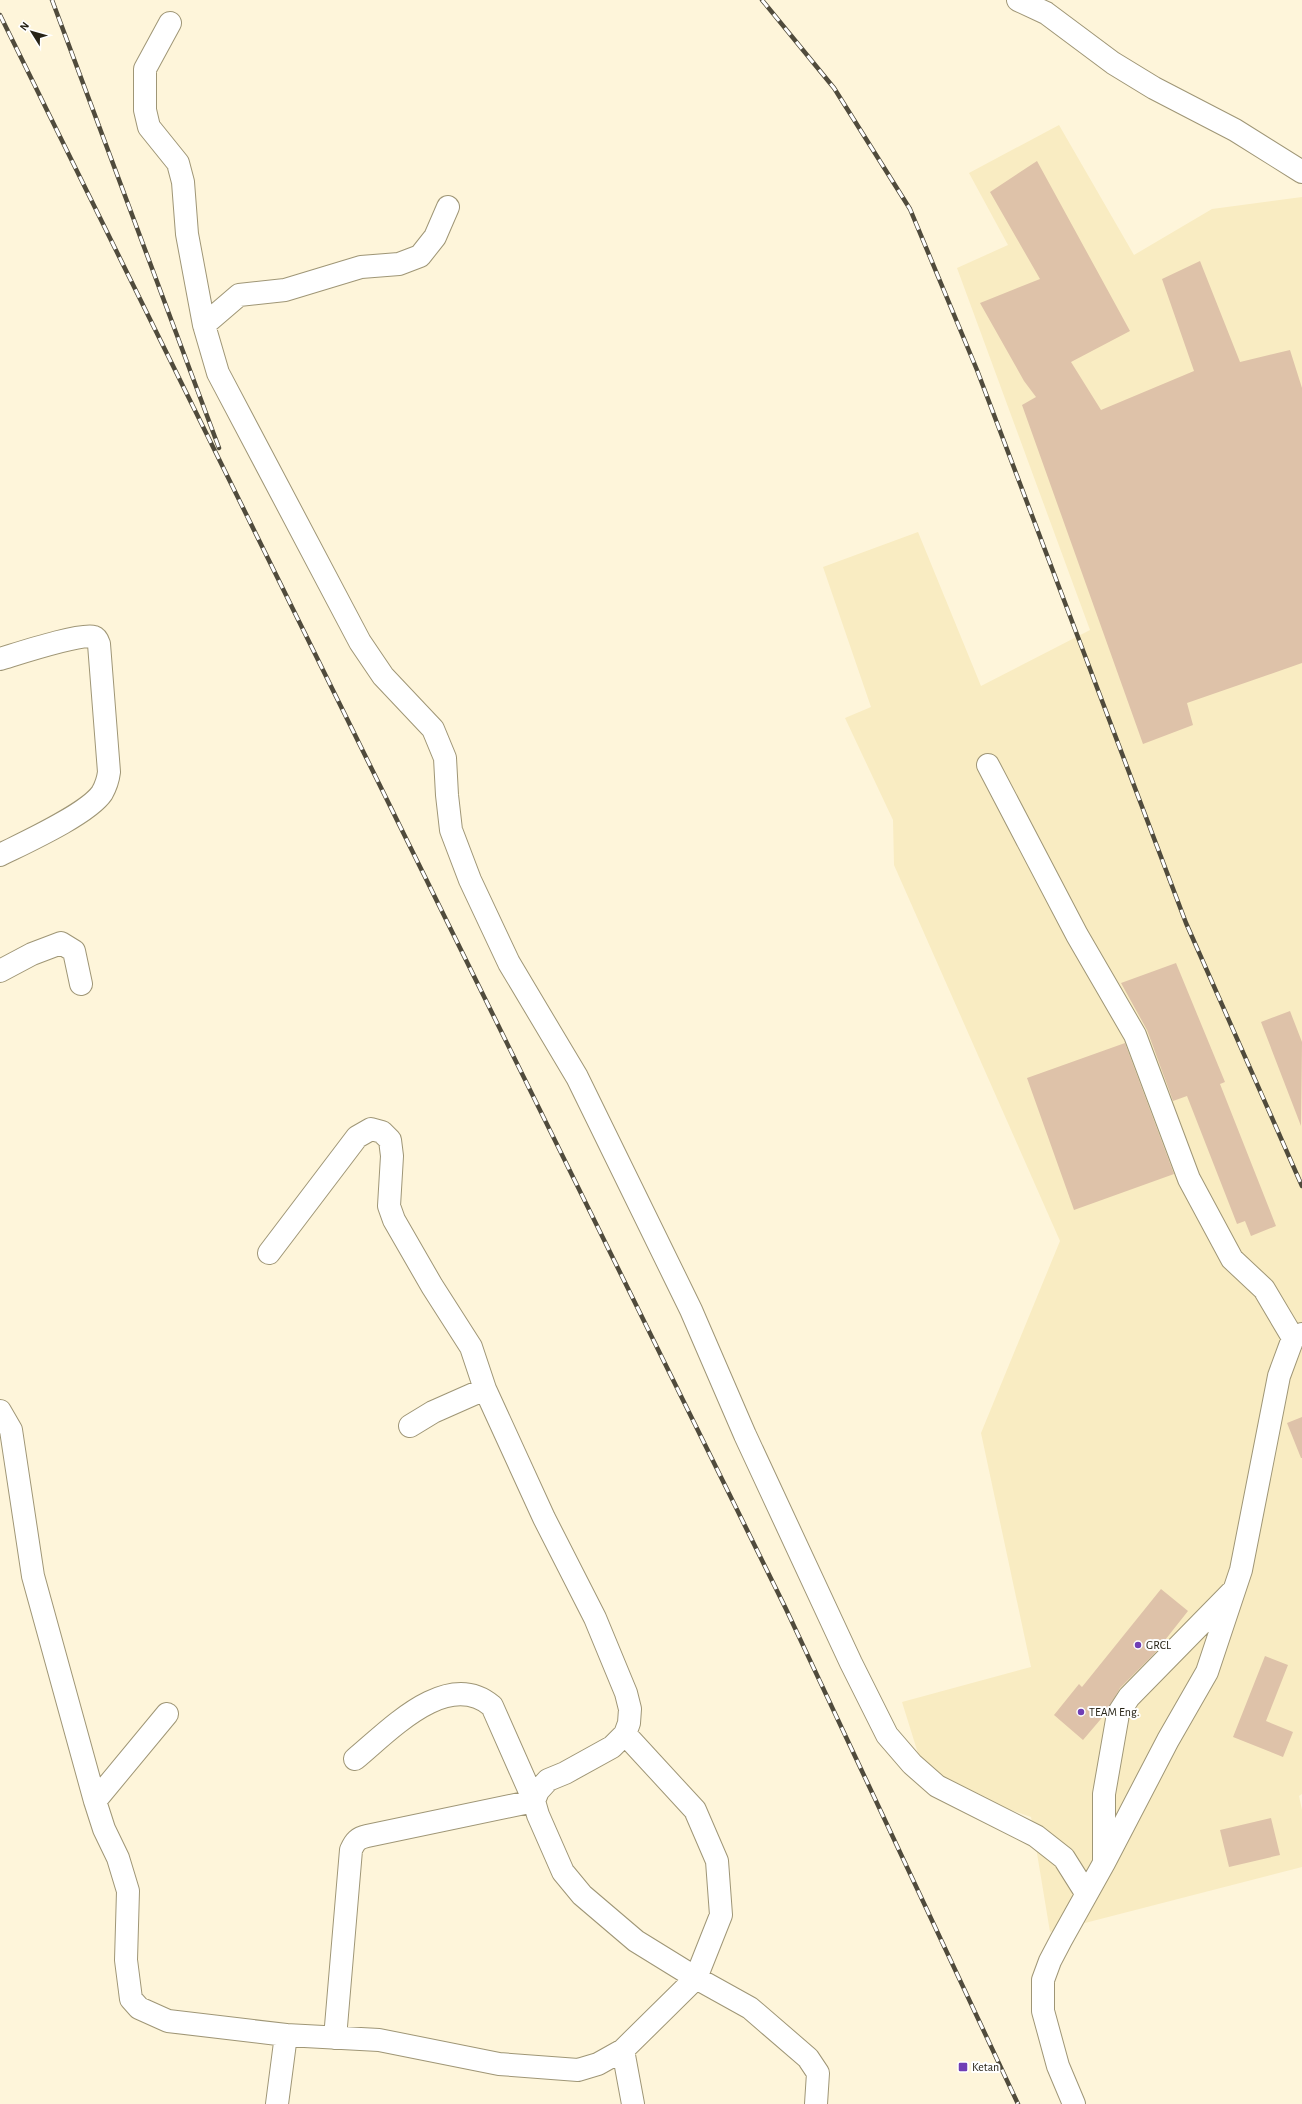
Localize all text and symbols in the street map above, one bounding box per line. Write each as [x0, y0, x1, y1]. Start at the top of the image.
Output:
north arrow [12, 12, 52, 52]
text: N [18, 20, 31, 33]
place label: GRCL [1146, 1639, 1171, 1651]
marker: GRCL [1133, 1640, 1143, 1650]
place label: TEAM Eng. [1089, 1706, 1140, 1718]
marker: TEAM Eng. [1076, 1707, 1086, 1717]
marker: Ketan [957, 2061, 969, 2073]
place label: Ketan [972, 2061, 999, 2073]

